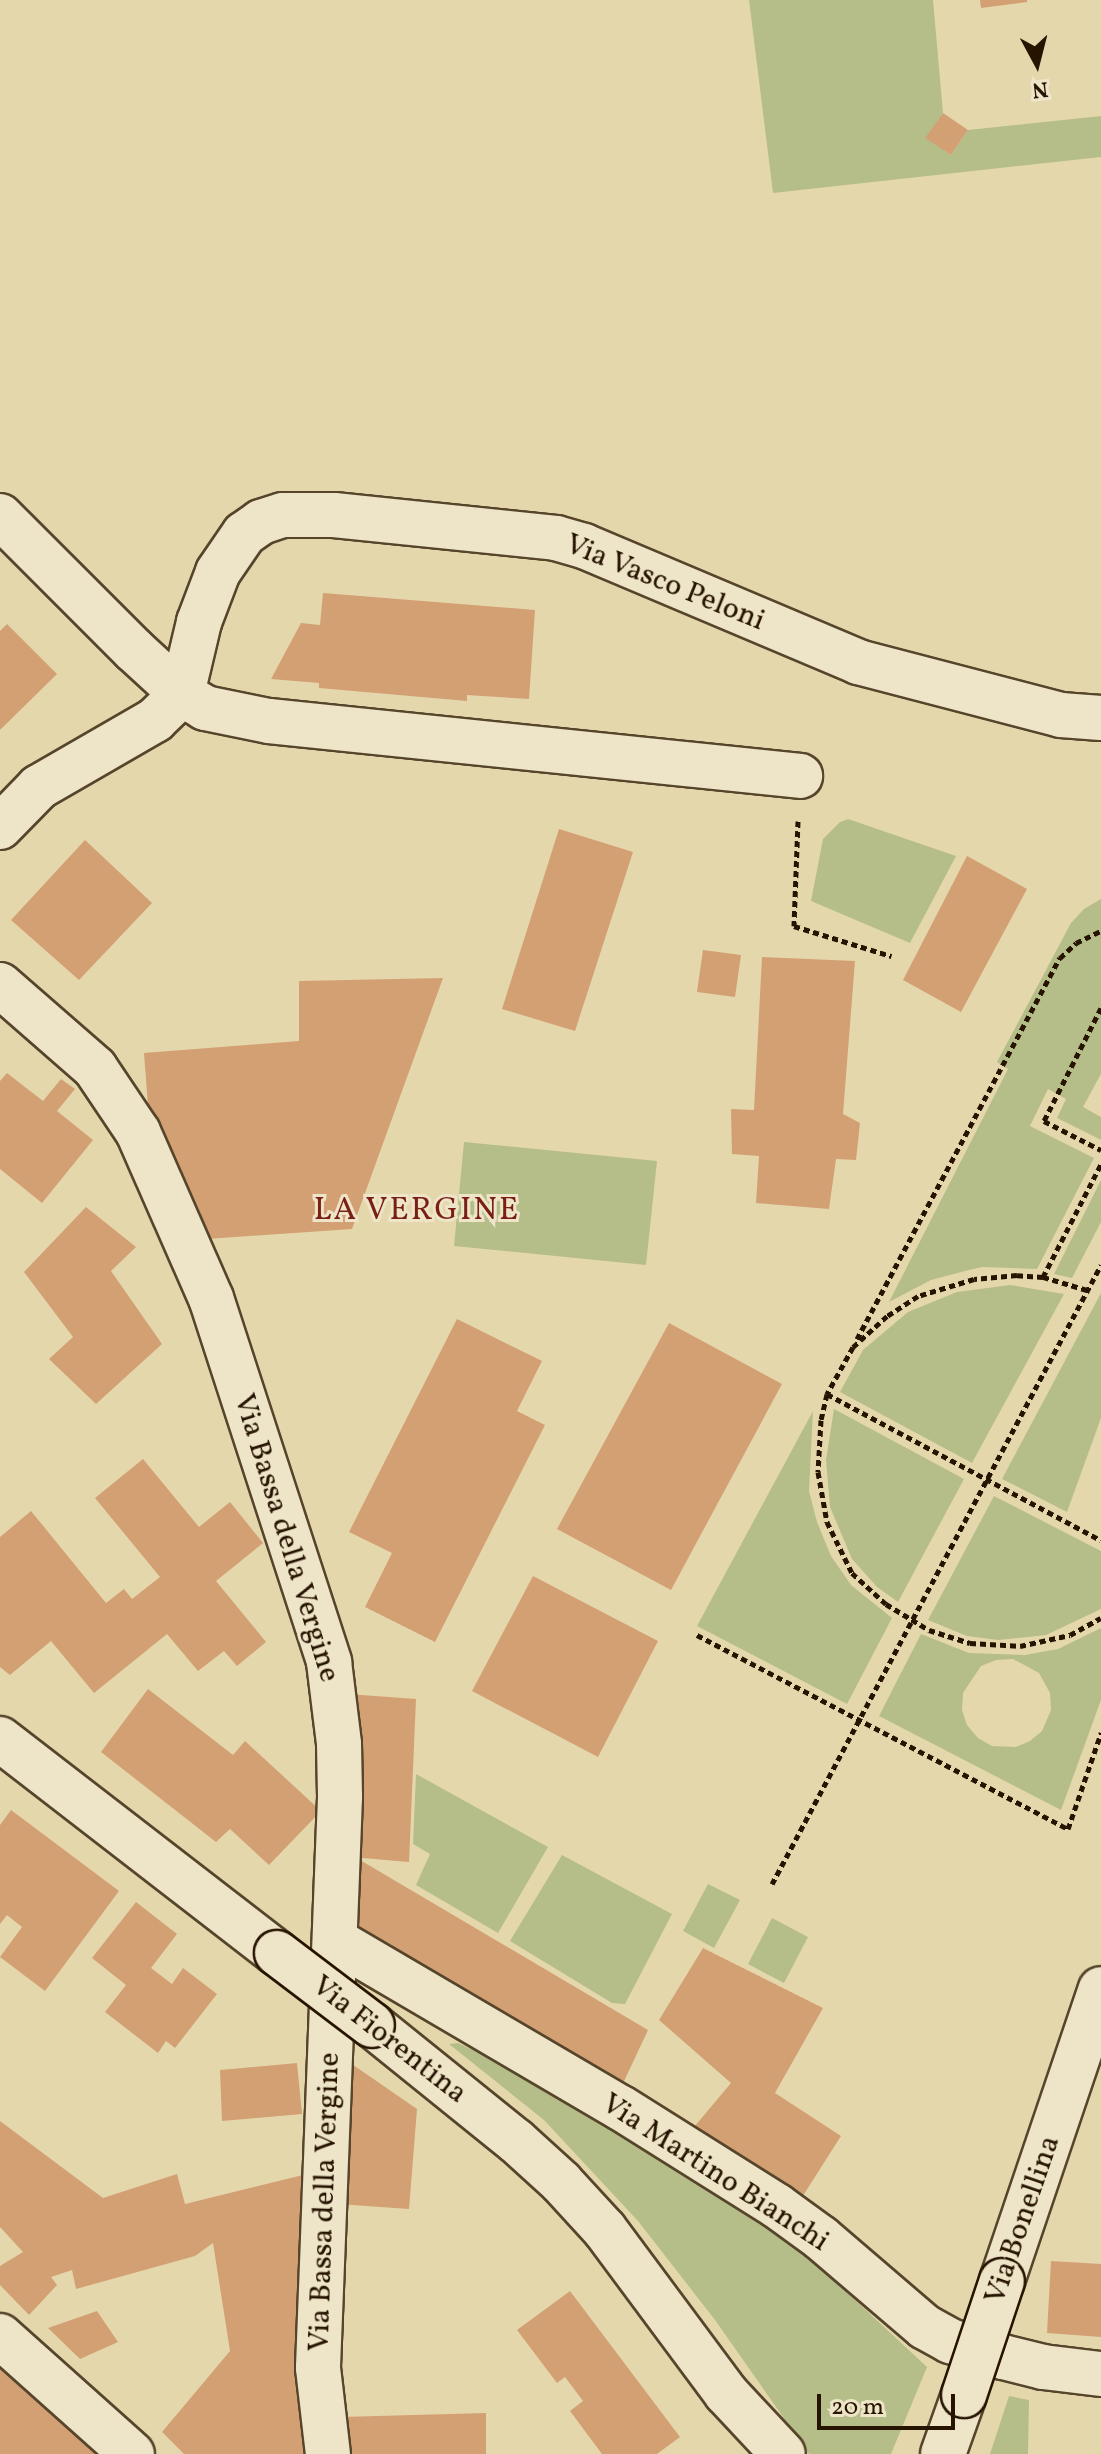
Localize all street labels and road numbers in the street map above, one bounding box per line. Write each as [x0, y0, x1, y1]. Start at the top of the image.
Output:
street label: Via Vasco Peloni [560, 526, 770, 640]
street label: Via Bassa della Vergine [225, 1389, 347, 1687]
street label: Via Fiorentina [304, 1968, 474, 2112]
street label: Via Bassa della Vergine [302, 2051, 348, 2353]
street label: Via Martino Bianchi [594, 2086, 836, 2260]
street label: Via Bonellina [977, 2131, 1069, 2309]

